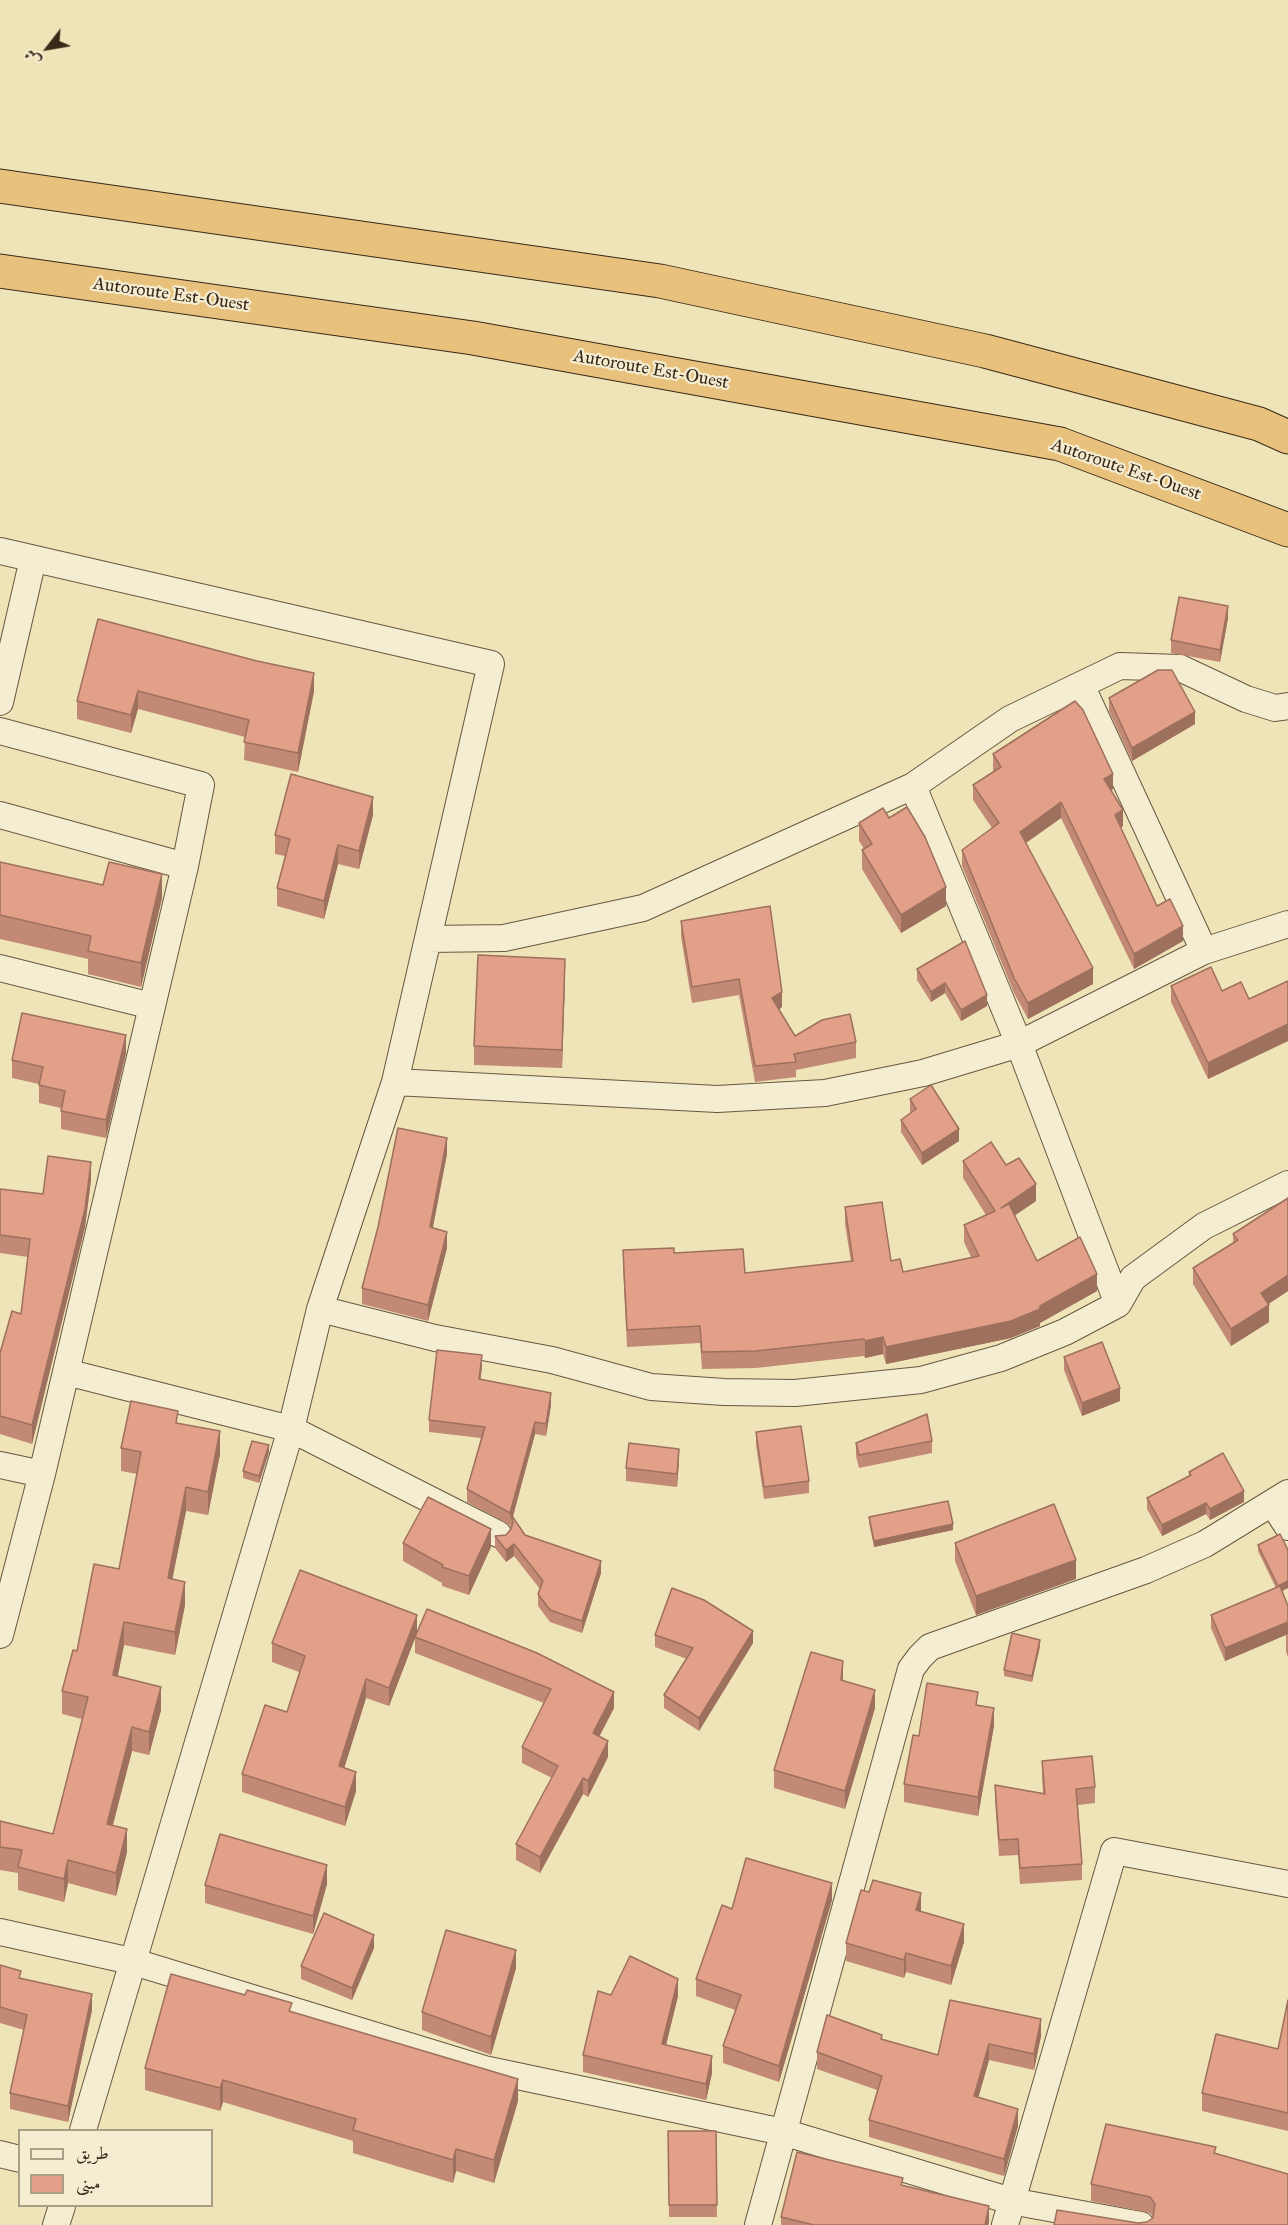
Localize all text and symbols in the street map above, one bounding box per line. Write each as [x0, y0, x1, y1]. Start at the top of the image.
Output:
north arrow [18, 18, 78, 78]
text: ش [20, 46, 44, 69]
street label: Autoroute Est-Ouest [92, 273, 250, 317]
street label: Autoroute Est-Ouest [572, 346, 730, 394]
street label: Autoroute Est-Ouest [1048, 434, 1204, 506]
legend [18, 2129, 213, 2207]
text: طريق [76, 2142, 109, 2164]
text: مبنى [76, 2172, 101, 2194]

